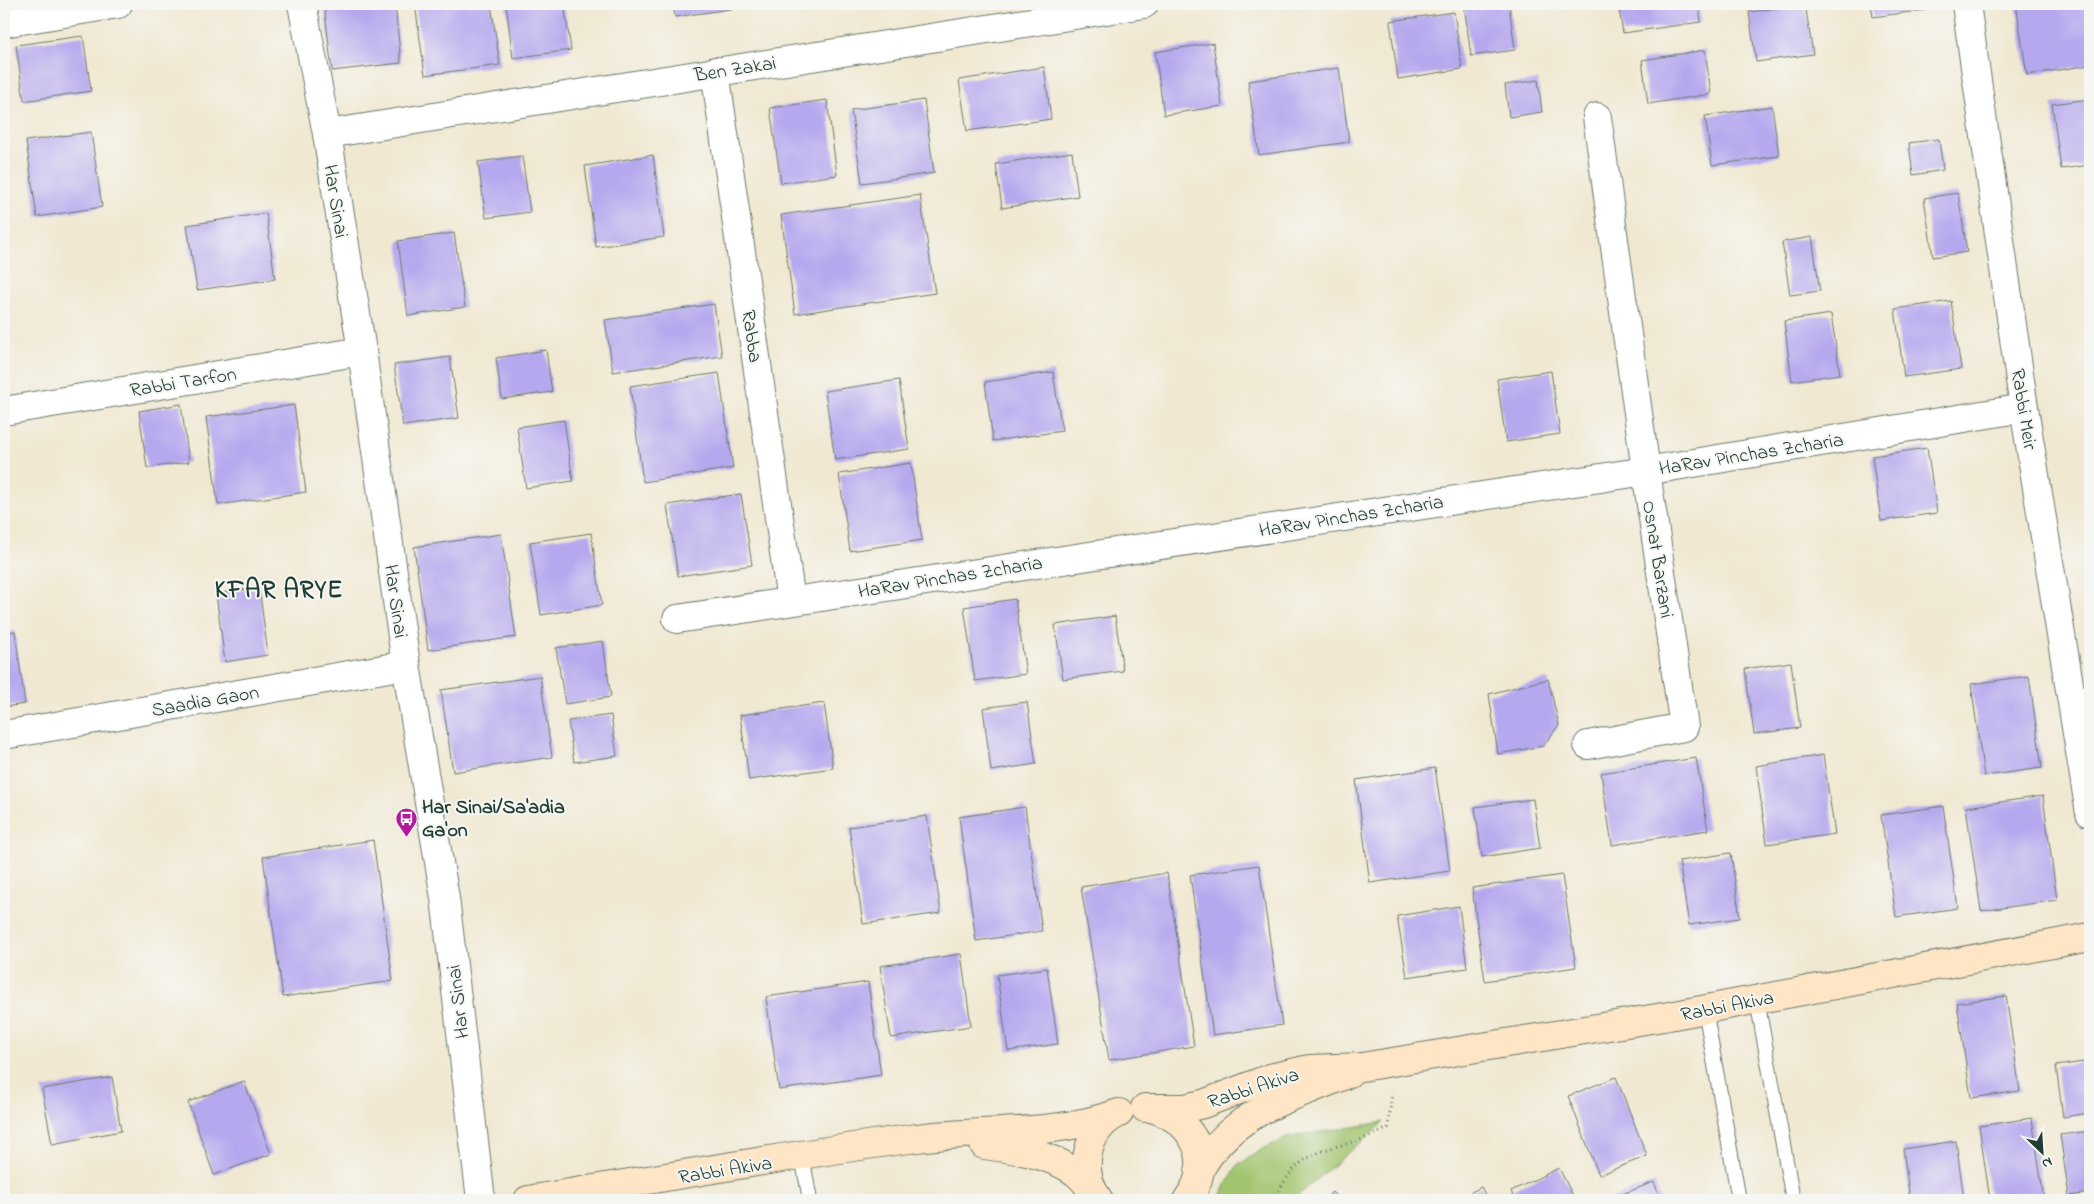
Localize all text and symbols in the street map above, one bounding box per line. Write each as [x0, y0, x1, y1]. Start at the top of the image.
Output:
street label: Ben Zakai [691, 50, 778, 91]
street label: Har Sinai [314, 162, 355, 240]
street label: Rabba [732, 308, 769, 365]
street label: Rabbi Tarfon [128, 361, 239, 406]
street label: Rabbi Meir [2002, 367, 2043, 453]
street label: HaRav Pinchas Zcharia [1657, 427, 1846, 484]
street label: HaRav Pinchas Zcharia [1257, 489, 1446, 546]
street label: Osnat Barzani [1633, 498, 1680, 620]
street label: HaRav Pinchas Zcharia [856, 550, 1045, 607]
street label: Har Sinai [375, 563, 414, 640]
district label: KFAR ARYE [215, 573, 343, 609]
street label: Saadia Gaon [149, 679, 262, 726]
place label: Har Sinai/Sa'adia Ga'on [422, 794, 565, 846]
bus stop icon: Har Sinai/Sa'adia Ga'on [394, 806, 418, 837]
street label: Har Sinai [441, 963, 478, 1040]
street label: Rabbi Akiva [1678, 984, 1776, 1031]
street label: Rabbi Akiva [1205, 1061, 1303, 1118]
north arrow [2016, 1126, 2066, 1176]
street label: Rabbi Akiva [677, 1150, 774, 1193]
text: N [2038, 1151, 2056, 1174]

